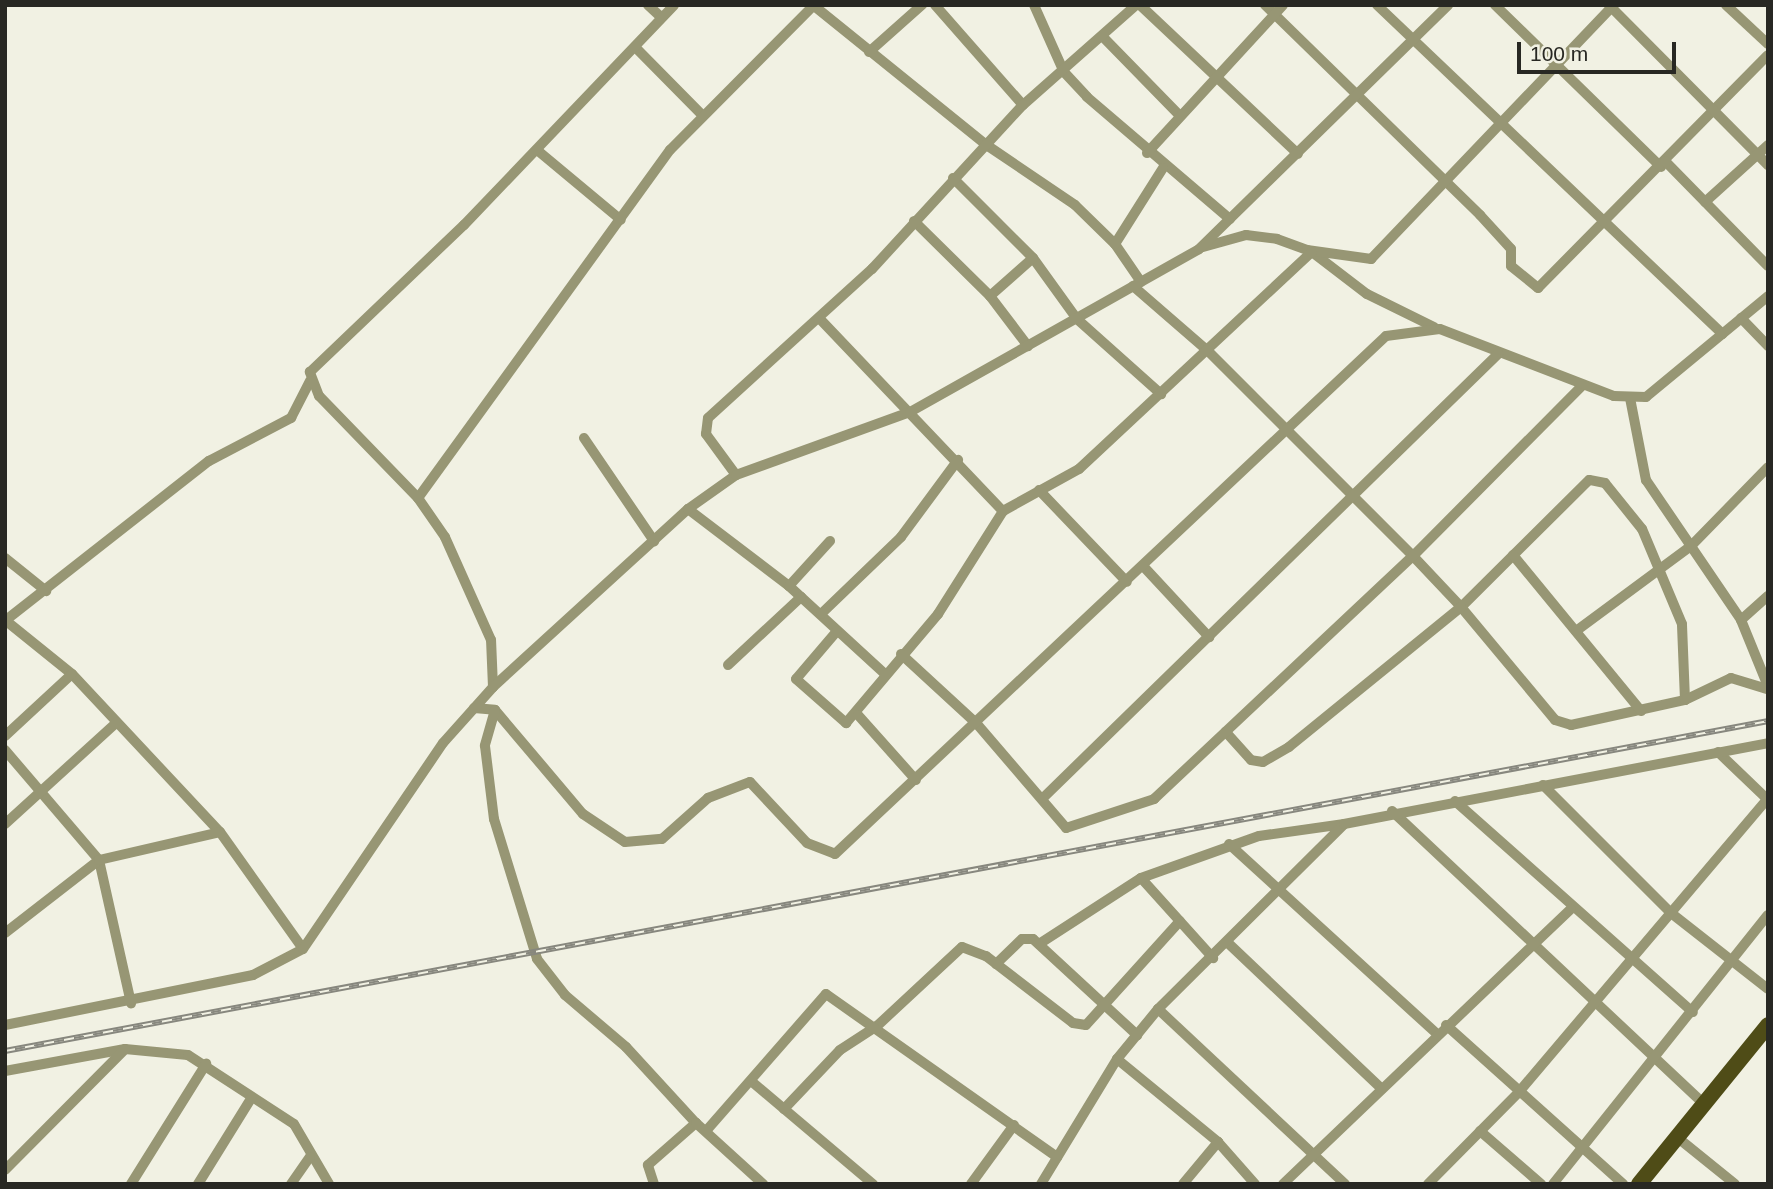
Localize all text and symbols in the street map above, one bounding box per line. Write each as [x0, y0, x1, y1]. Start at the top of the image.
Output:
scale bar [1521, 28, 1680, 72]
text: 100 m [1530, 42, 1588, 65]

